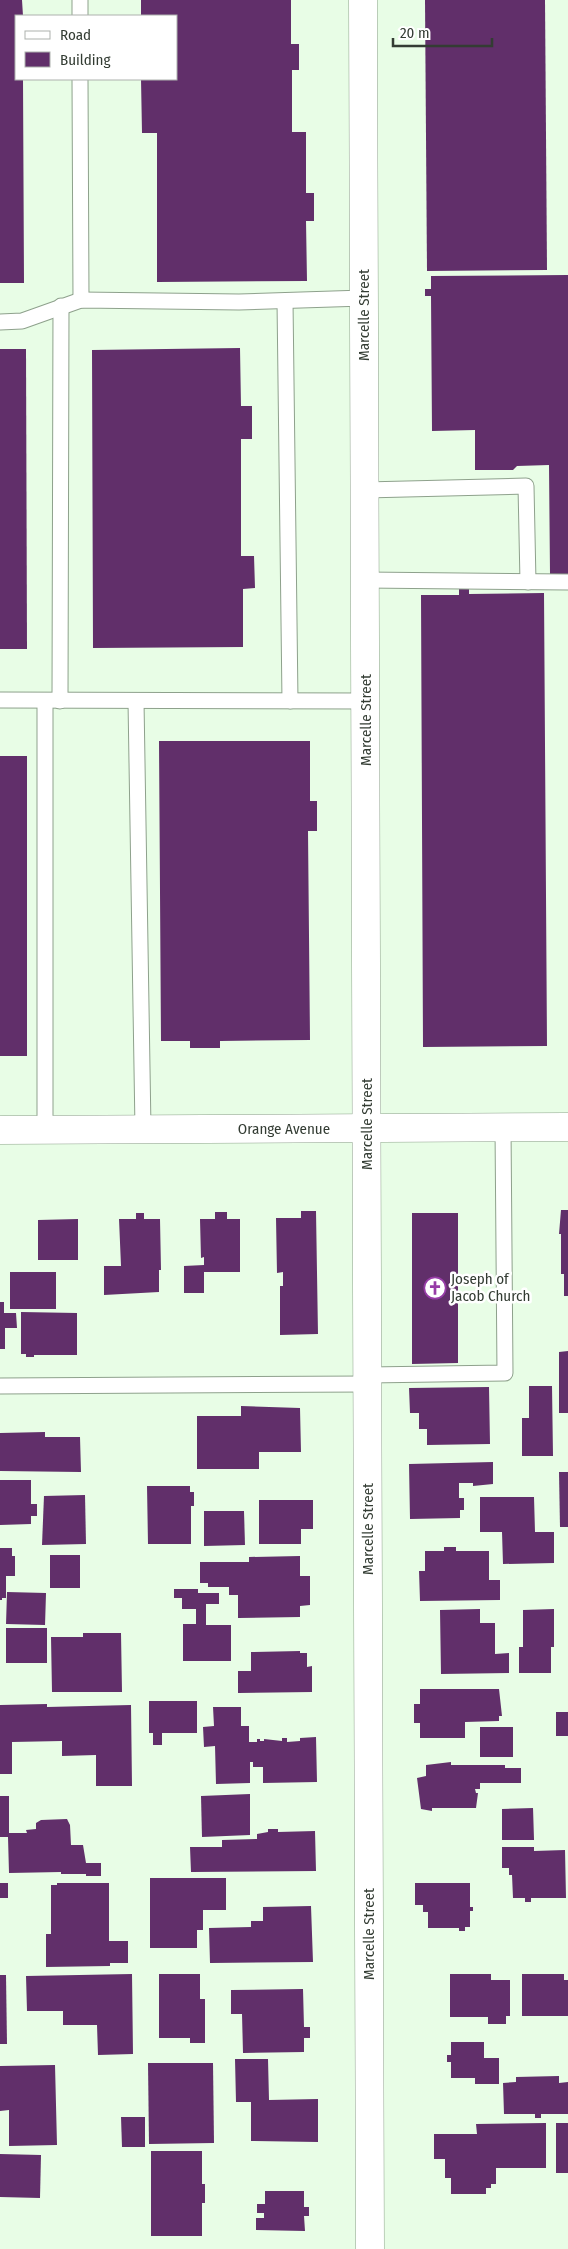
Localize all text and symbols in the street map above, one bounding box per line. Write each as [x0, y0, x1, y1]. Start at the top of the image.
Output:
legend [15, 15, 178, 80]
scale bar [393, 15, 492, 47]
text: 20 m [400, 24, 430, 42]
text: Road [60, 26, 91, 44]
text: Building [60, 51, 111, 69]
street label: Marcelle Street [355, 269, 373, 361]
street label: Marcelle Street [357, 674, 375, 766]
street label: Marcelle Street [358, 1078, 376, 1170]
street label: Orange Avenue [238, 1120, 330, 1138]
place label: Joseph of Jacob Church [451, 1270, 530, 1305]
church icon: Joseph of Jacob Church [423, 1276, 447, 1300]
street label: Marcelle Street [359, 1483, 377, 1575]
street label: Marcelle Street [360, 1888, 378, 1980]

